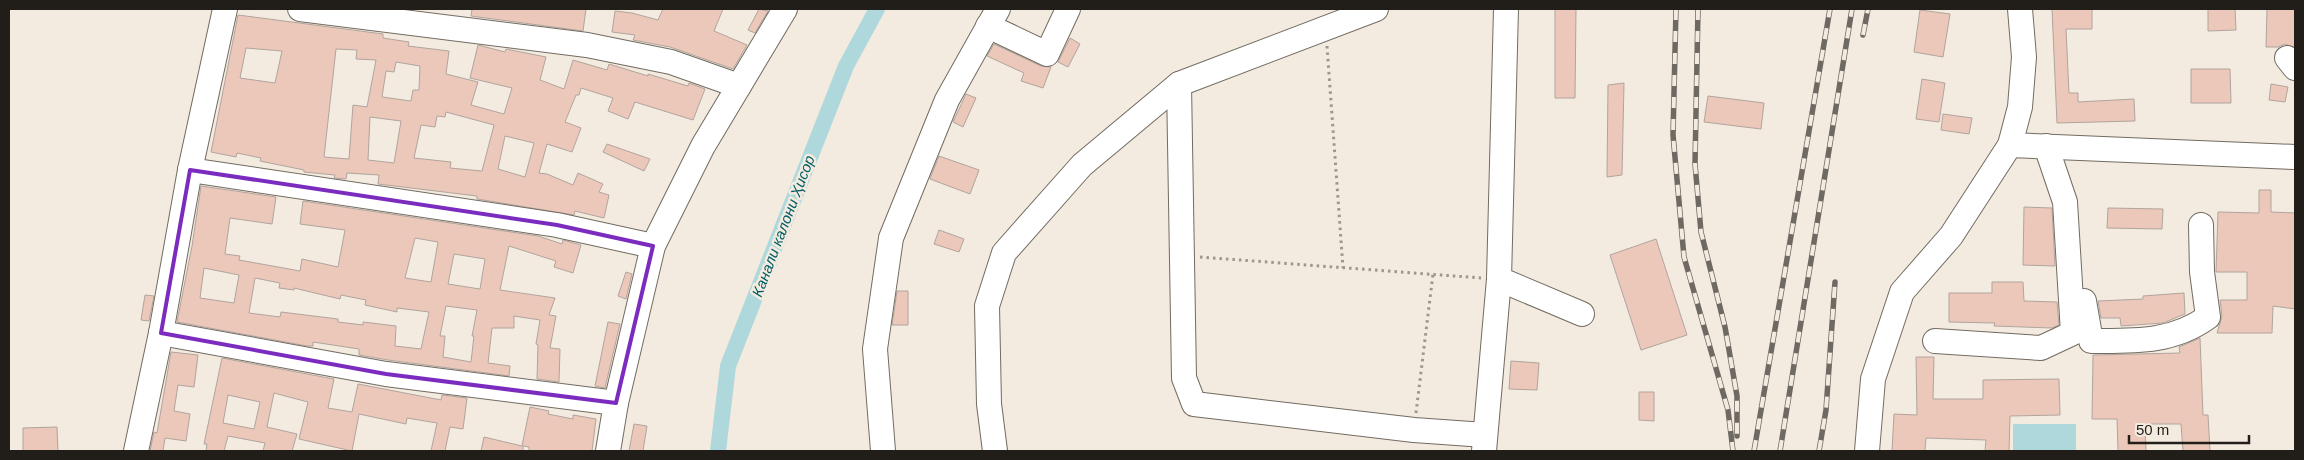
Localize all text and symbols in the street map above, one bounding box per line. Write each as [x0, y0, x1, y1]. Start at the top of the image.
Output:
water label: Канали калони Ҳисор [748, 153, 818, 299]
scale bar [2129, 412, 2249, 444]
text: 50 m [2136, 421, 2169, 438]

